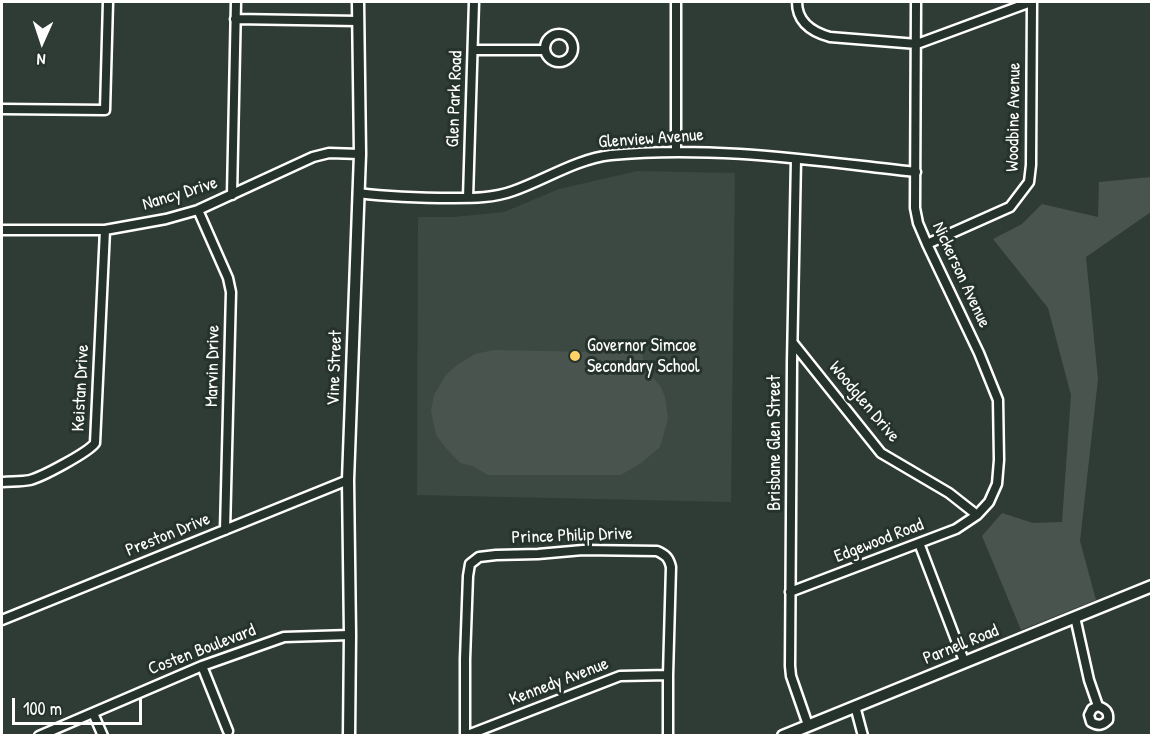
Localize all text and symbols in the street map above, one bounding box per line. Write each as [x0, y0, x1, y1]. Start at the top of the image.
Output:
north arrow [12, 12, 72, 72]
text: N [36, 49, 46, 71]
street label: Glen Park Road [443, 50, 467, 148]
street label: Woodbine Avenue [1002, 62, 1026, 172]
street label: Glenview Avenue [598, 125, 704, 153]
street label: Nancy Drive [140, 172, 220, 216]
street label: Nickerson Avenue [927, 219, 995, 331]
street label: Marvin Drive [201, 325, 225, 407]
street label: Vine Street [323, 330, 347, 406]
place label: Governor Simcoe Secondary School [587, 335, 700, 378]
street label: Keistan Drive [68, 344, 94, 432]
marker: Governor Simcoe Secondary School [568, 349, 582, 363]
street label: Woodglen Drive [824, 357, 904, 447]
street label: Brisbane Glen Street [764, 375, 786, 511]
street label: Preston Drive [123, 508, 213, 562]
street label: Edgewood Road [831, 514, 927, 568]
street label: Prince Philip Drive [511, 523, 633, 549]
street label: Costen Boulevard [145, 620, 259, 680]
street label: Parnell Road [920, 620, 1002, 670]
street label: Kennedy Avenue [506, 653, 612, 711]
scale bar [15, 686, 146, 724]
text: 100 m [23, 696, 62, 721]

